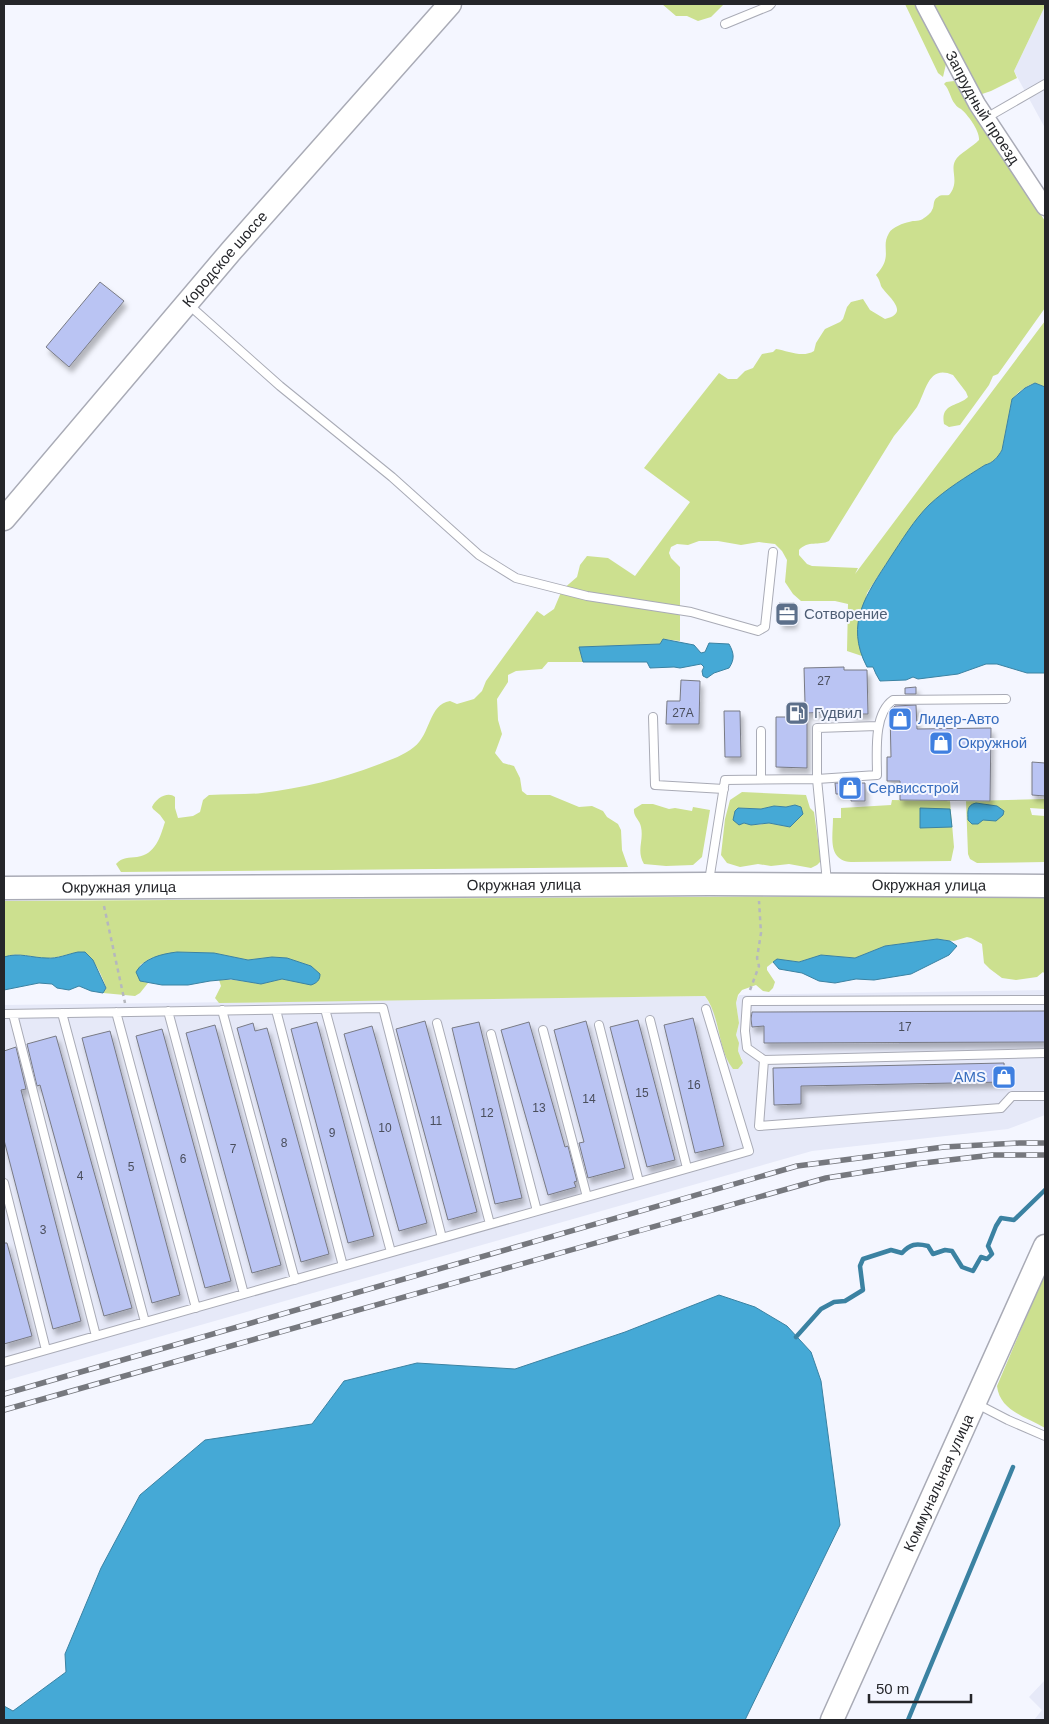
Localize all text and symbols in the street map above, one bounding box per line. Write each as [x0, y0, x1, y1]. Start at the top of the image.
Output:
street label: Запрудный проезд [942, 48, 1023, 167]
street label: Кородское шоссе [178, 207, 270, 310]
office icon: Сотворение [774, 601, 800, 627]
place label: Сотворение [804, 605, 888, 622]
house number: 27 [817, 674, 831, 688]
fuel station icon: Гудвил [784, 700, 810, 726]
place label: Гудвил [814, 704, 862, 721]
house number: 27А [672, 706, 694, 720]
shop icon: Лидер-Авто [887, 706, 913, 732]
place label: Лидер-Авто [918, 710, 999, 727]
shop icon: Окружной [928, 730, 954, 756]
place label: Окружной [958, 734, 1027, 751]
shop icon: Сервисстрой [837, 775, 863, 801]
place label: Сервисстрой [868, 779, 959, 796]
street label: Окружная улица [467, 876, 582, 893]
street label: Окружная улица [872, 876, 987, 894]
street label: Окружная улица [62, 878, 177, 896]
house number: 17 [898, 1020, 912, 1034]
shop icon: AMS [991, 1064, 1017, 1090]
place label: AMS [953, 1068, 986, 1085]
house number: 16 [687, 1078, 701, 1092]
house number: 15 [635, 1086, 649, 1100]
house number: 14 [582, 1092, 596, 1106]
house number: 13 [532, 1101, 546, 1115]
house number: 12 [480, 1106, 494, 1120]
house number: 11 [430, 1114, 443, 1128]
house number: 10 [378, 1121, 392, 1135]
house number: 9 [329, 1126, 336, 1140]
house number: 8 [281, 1136, 288, 1150]
house number: 7 [230, 1142, 237, 1156]
house number: 6 [180, 1152, 187, 1166]
house number: 5 [128, 1160, 135, 1174]
house number: 4 [77, 1169, 84, 1183]
house number: 3 [40, 1223, 47, 1237]
street label: Коммунальная улица [900, 1411, 977, 1554]
scale bar [869, 1672, 972, 1704]
text: 50 m [876, 1680, 909, 1697]

